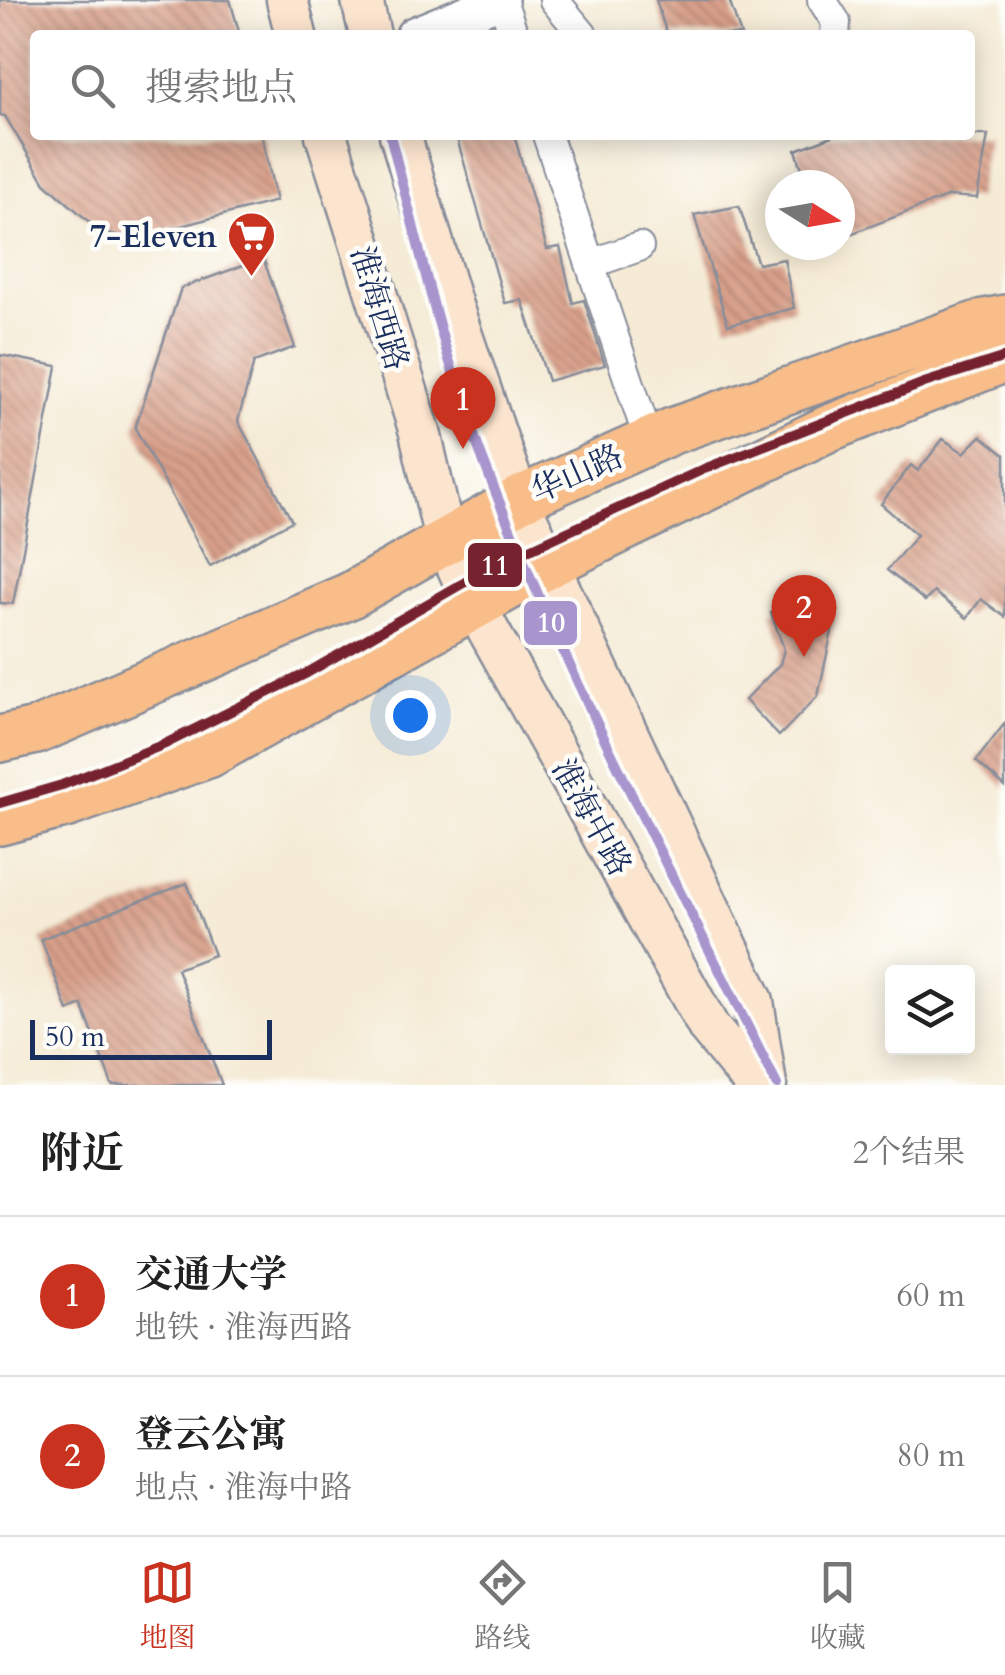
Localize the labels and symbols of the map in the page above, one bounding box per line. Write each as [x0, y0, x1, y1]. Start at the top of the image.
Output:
north arrow [765, 170, 855, 260]
supermarket icon: 7-Eleven [226, 210, 278, 278]
place label: 7-Eleven [90, 215, 217, 259]
street label: 淮海西路 [339, 241, 419, 376]
pin: 1 [430, 366, 496, 449]
street label: 华山路 [525, 434, 630, 514]
line badge: 11 [466, 541, 524, 589]
text: 11 [481, 547, 509, 585]
pin: 2 [772, 574, 836, 657]
line badge: 10 [522, 599, 579, 647]
text: 10 [537, 604, 565, 642]
your location [385, 690, 436, 741]
street label: 淮海中路 [541, 751, 641, 884]
scale bar [30, 1015, 272, 1060]

